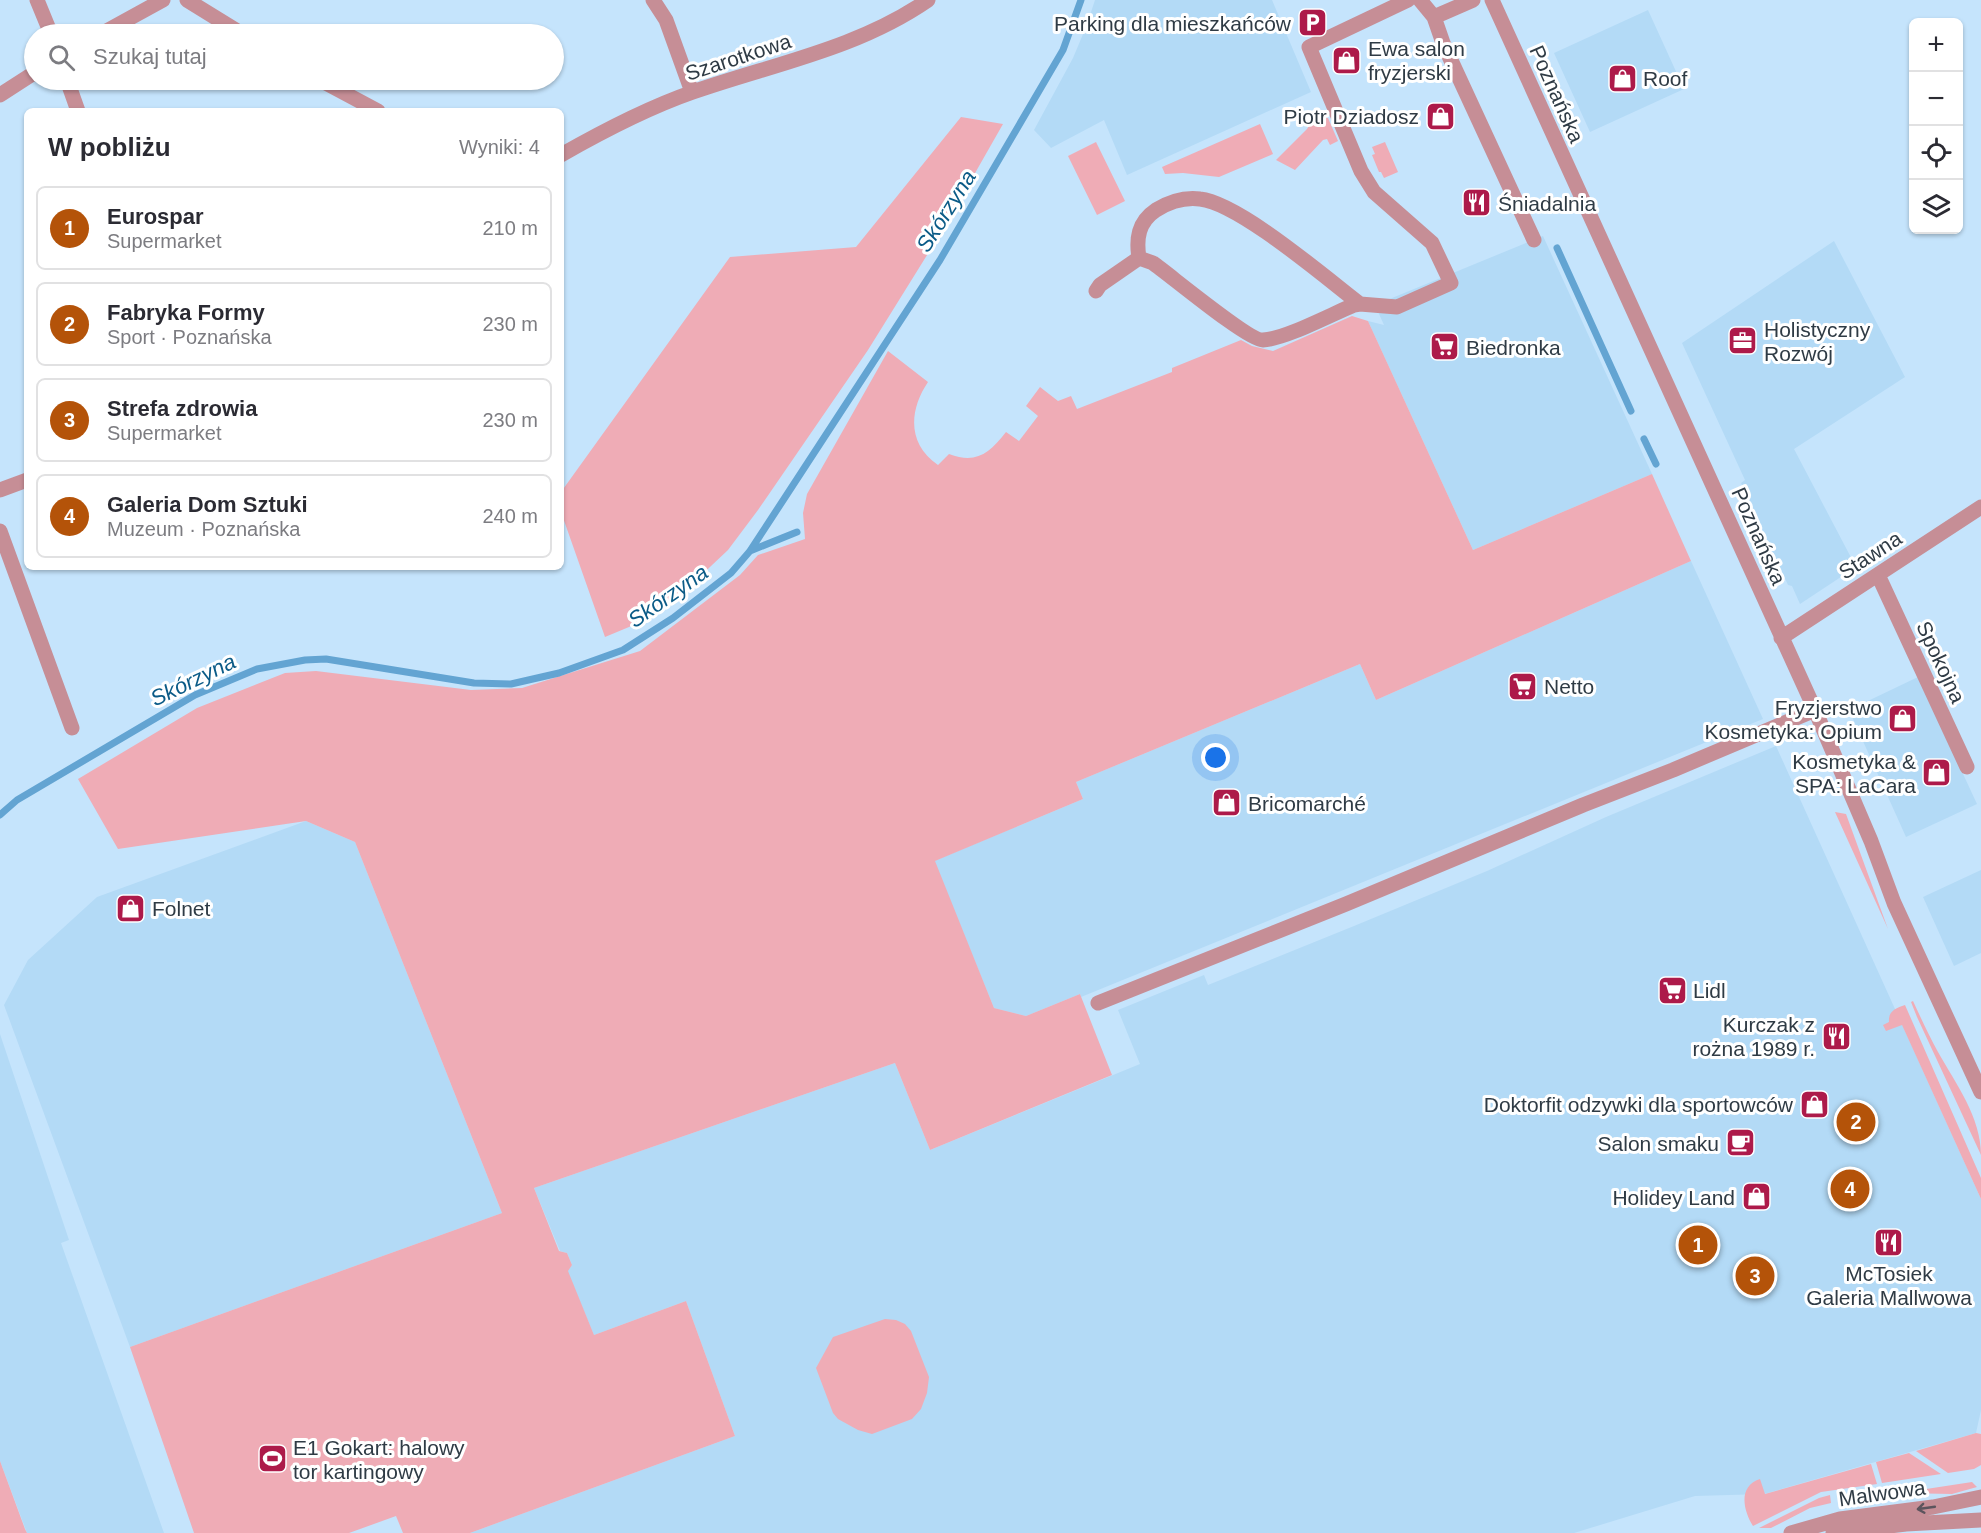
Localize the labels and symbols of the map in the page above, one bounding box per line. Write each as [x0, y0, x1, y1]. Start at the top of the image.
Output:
parking icon: Parking dla mieszkańców [1296, 7, 1328, 39]
place label: Parking dla mieszkańców [1054, 12, 1292, 35]
street label: Szarotkowa [682, 29, 794, 85]
place label: Ewa salon fryzjerski [1368, 37, 1465, 84]
street label: Poznańska [1525, 42, 1589, 146]
shop icon: Ewa salon fryzjerski [1331, 44, 1363, 76]
shop icon: Roof [1606, 62, 1638, 94]
place label: Roof [1643, 67, 1688, 90]
shop icon: Piotr Dziadosz [1424, 100, 1456, 132]
place label: Piotr Dziadosz [1284, 105, 1419, 128]
water label: Skórzyna [911, 165, 981, 257]
restaurant icon: Śniadalnia [1461, 187, 1493, 219]
place label: Śniadalnia [1498, 192, 1596, 215]
place label: Holistyczny Rozwój [1764, 318, 1871, 365]
office icon: Holistyczny Rozwój [1727, 325, 1759, 357]
supermarket icon: Biedronka [1429, 331, 1461, 363]
place label: Biedronka [1466, 336, 1561, 359]
street label: Poznańska [1727, 484, 1791, 588]
street label: Stawna [1834, 526, 1906, 584]
water label: Skórzyna [623, 559, 713, 633]
street label: Spokojna [1912, 617, 1970, 707]
water label: Skórzyna [146, 649, 240, 711]
supermarket icon: Netto [1507, 670, 1539, 702]
place label: Netto [1544, 675, 1594, 698]
place label: Fryzjerstwo Kosmetyka: Opium [1705, 696, 1882, 743]
shop icon: Fryzjerstwo Kosmetyka: Opium [1887, 703, 1919, 735]
your location [1201, 743, 1230, 772]
place label: Kosmetyka & SPA: LaCara [1792, 750, 1916, 797]
shop icon: Kosmetyka & SPA: LaCara [1921, 757, 1953, 789]
shop icon: Bricomarché [1211, 787, 1243, 819]
place label: Bricomarché [1248, 792, 1366, 815]
shop icon: Folnet [115, 892, 147, 924]
place label: Folnet [152, 897, 211, 920]
supermarket icon: Lidl [1656, 974, 1688, 1006]
place label: Lidl [1693, 979, 1726, 1002]
place label: Kurczak z rożna 1989 r. [1692, 1013, 1815, 1060]
restaurant icon: Kurczak z rożna 1989 r. [1820, 1020, 1852, 1052]
shop icon: Doktorfit odzywki dla sportowców [1798, 1088, 1830, 1120]
place label: Doktorfit odzywki dla sportowców [1484, 1093, 1794, 1116]
pin: 2 [1836, 1100, 1876, 1144]
cafe icon: Salon smaku [1724, 1127, 1756, 1159]
place label: Salon smaku [1598, 1132, 1719, 1155]
pin: 4 [1830, 1166, 1870, 1212]
shop icon: Holidey Land [1740, 1181, 1772, 1213]
place label: Holidey Land [1612, 1186, 1735, 1209]
pin: 1 [1678, 1222, 1718, 1268]
restaurant icon: McTosiek Galeria Mallwowa [1873, 1226, 1905, 1258]
pin: 3 [1736, 1254, 1774, 1298]
place label: McTosiek Galeria Mallwowa [1806, 1262, 1972, 1309]
place label: E1 Gokart: halowy tor kartingowy [293, 1436, 465, 1483]
sports icon: E1 Gokart: halowy tor kartingowy [256, 1443, 288, 1475]
street label: Malwowa [1837, 1475, 1927, 1510]
one-way arrow [1917, 1502, 1937, 1513]

